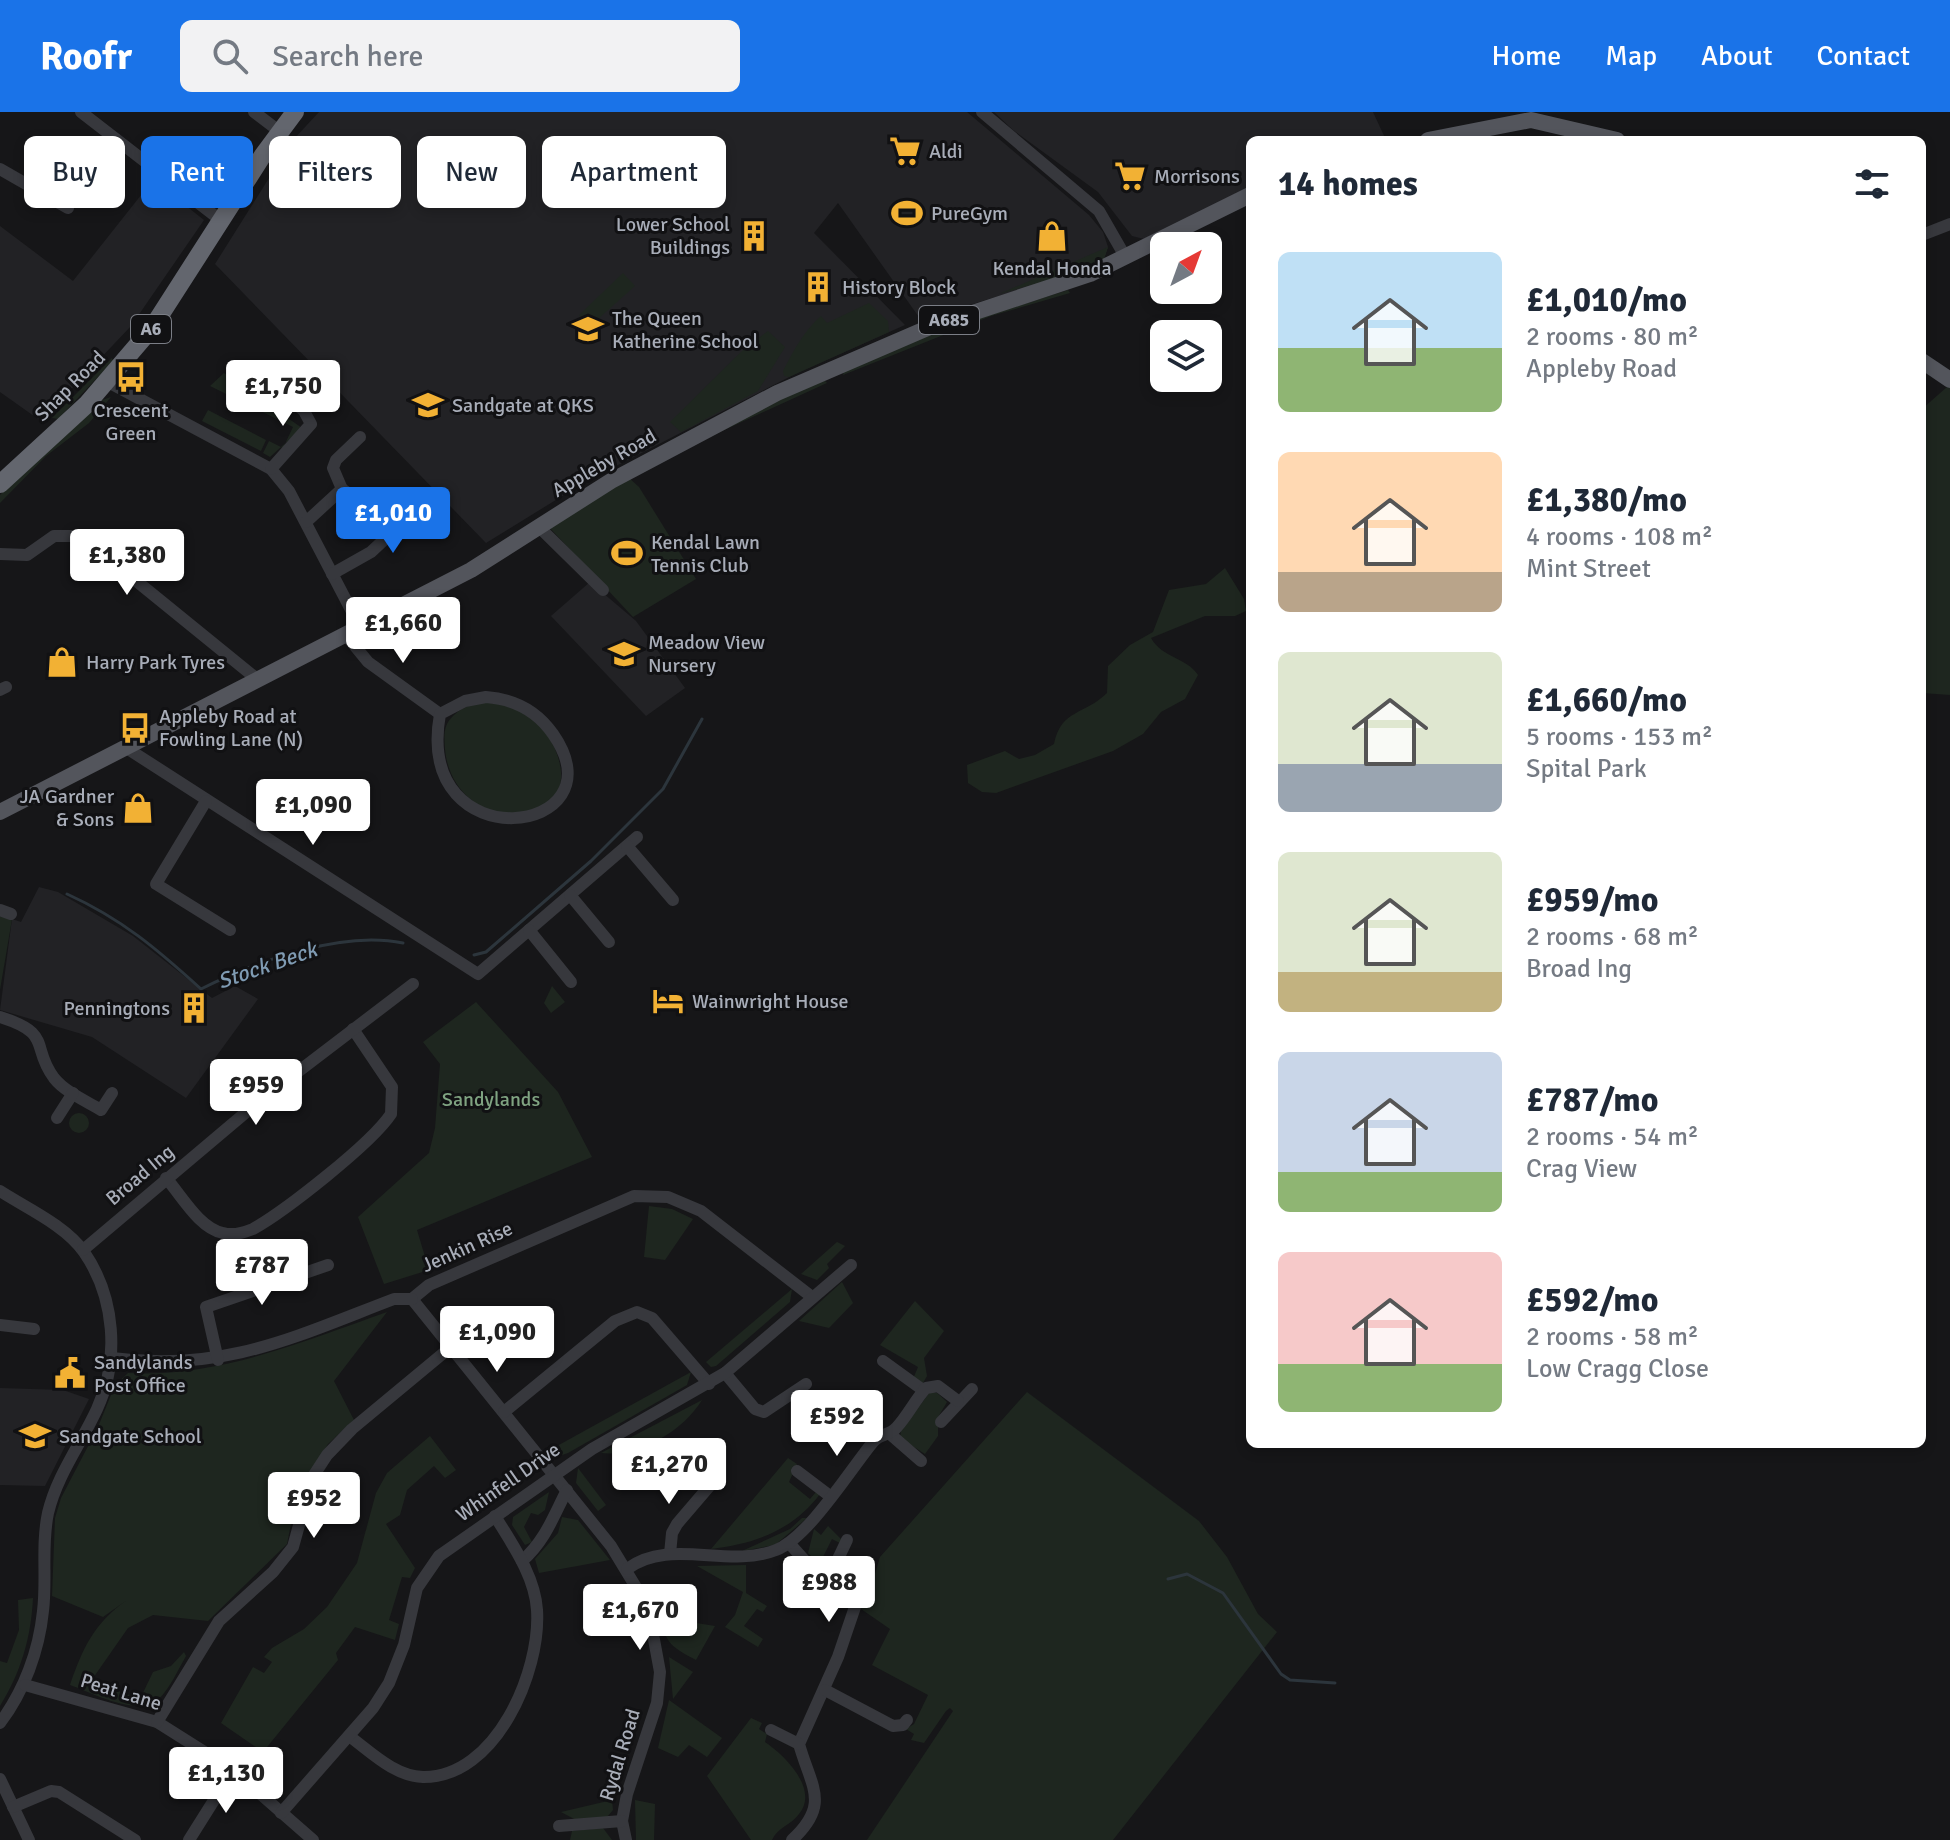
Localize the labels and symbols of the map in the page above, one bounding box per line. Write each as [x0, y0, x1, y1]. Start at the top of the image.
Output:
supermarket icon: Aldi [888, 134, 922, 168]
place label: Aldi [929, 139, 963, 164]
supermarket icon: Morrisons [1113, 159, 1147, 193]
place label: Morrisons [1154, 164, 1240, 189]
sports icon: PureGym [890, 196, 924, 230]
place label: PureGym [931, 201, 1008, 226]
place label: Lower School Buildings [616, 212, 730, 260]
building icon: Lower School Buildings [737, 219, 771, 253]
shop icon: Kendal Honda [1035, 219, 1069, 253]
north arrow [1150, 232, 1222, 304]
place label: Kendal Honda [992, 256, 1112, 281]
building icon: History Block [801, 270, 835, 304]
place label: History Block [842, 275, 956, 300]
place label: The Queen Katherine School [612, 306, 758, 354]
road number: A685 [919, 306, 979, 334]
school or university icon: The Queen Katherine School [571, 312, 605, 346]
road number: A6 [131, 315, 171, 343]
street label: Shap Road [29, 345, 111, 427]
bus stop icon: Crescent Green [114, 360, 148, 394]
pin: £1,750 [218, 360, 348, 428]
school or university icon: Sandgate at QKS [411, 388, 445, 422]
place label: Sandgate at QKS [452, 393, 594, 418]
place label: Crescent Green [93, 398, 169, 446]
street label: Appleby Road [547, 423, 661, 503]
pin: £1,010 [328, 487, 458, 555]
pin: £1,380 [62, 529, 192, 597]
place label: Kendal Lawn Tennis Club [651, 530, 760, 578]
sports icon: Kendal Lawn Tennis Club [610, 536, 644, 570]
pin: £1,660 [338, 597, 468, 665]
place label: Meadow View Nursery [648, 630, 766, 678]
school or university icon: Meadow View Nursery [607, 637, 641, 671]
shop icon: Harry Park Tyres [45, 645, 79, 679]
place label: Harry Park Tyres [86, 650, 225, 675]
place label: Appleby Road at Fowling Lane (N) [159, 704, 303, 752]
bus stop icon: Appleby Road at Fowling Lane (N) [118, 711, 152, 745]
pin: £1,090 [248, 779, 378, 847]
place label: JA Gardner & Sons [20, 784, 115, 832]
shop icon: JA Gardner & Sons [121, 791, 155, 825]
water label: Stock Beck [214, 935, 322, 995]
hotel icon: Wainwright House [651, 984, 685, 1018]
place label: Wainwright House [692, 989, 849, 1014]
building icon: Penningtons [177, 991, 211, 1025]
place label: Penningtons [64, 996, 170, 1021]
pin: £959 [209, 1059, 303, 1127]
park label: Sandylands [442, 1087, 540, 1112]
street label: Broad Ing [101, 1139, 179, 1211]
street label: Jenkin Rise [418, 1216, 516, 1278]
pin: £787 [215, 1239, 309, 1307]
pin: £1,090 [432, 1306, 562, 1374]
place label: Sandylands Post Office [94, 1350, 193, 1398]
public building icon: Sandylands Post Office [53, 1356, 87, 1390]
pin: £592 [790, 1390, 884, 1458]
school or university icon: Sandgate School [18, 1419, 52, 1453]
place label: Sandgate School [59, 1424, 202, 1449]
street label: Whinfell Drive [451, 1437, 565, 1527]
pin: £1,270 [604, 1438, 734, 1506]
pin: £952 [267, 1472, 361, 1540]
pin: £988 [782, 1556, 876, 1624]
pin: £1,670 [575, 1584, 705, 1652]
street label: Peat Lane [77, 1668, 165, 1716]
street label: Rydal Road [594, 1706, 646, 1804]
pin: £1,130 [161, 1747, 291, 1815]

